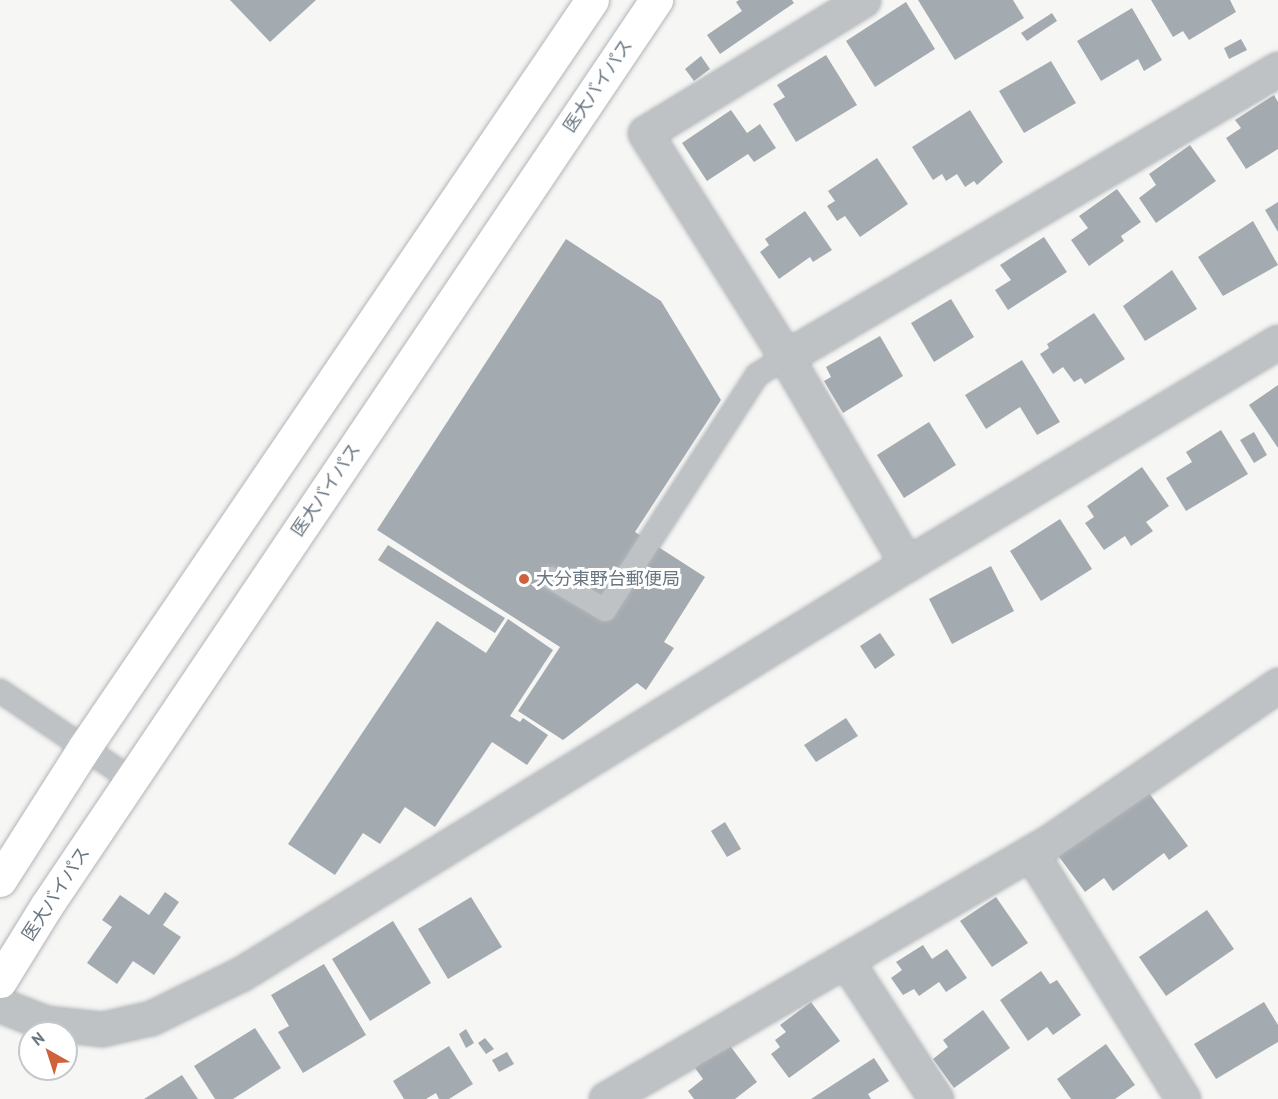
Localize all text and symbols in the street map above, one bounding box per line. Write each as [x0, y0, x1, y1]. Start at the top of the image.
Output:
street label: 医大バイパス [559, 35, 637, 137]
street label: 医大バイパス [287, 439, 365, 541]
place label: 大分東野台郵便局 [536, 568, 680, 590]
marker: 大分東野台郵便局 [517, 572, 531, 586]
street label: 医大バイパス [18, 843, 94, 945]
north arrow [18, 1021, 78, 1081]
text: N [28, 1027, 48, 1050]

